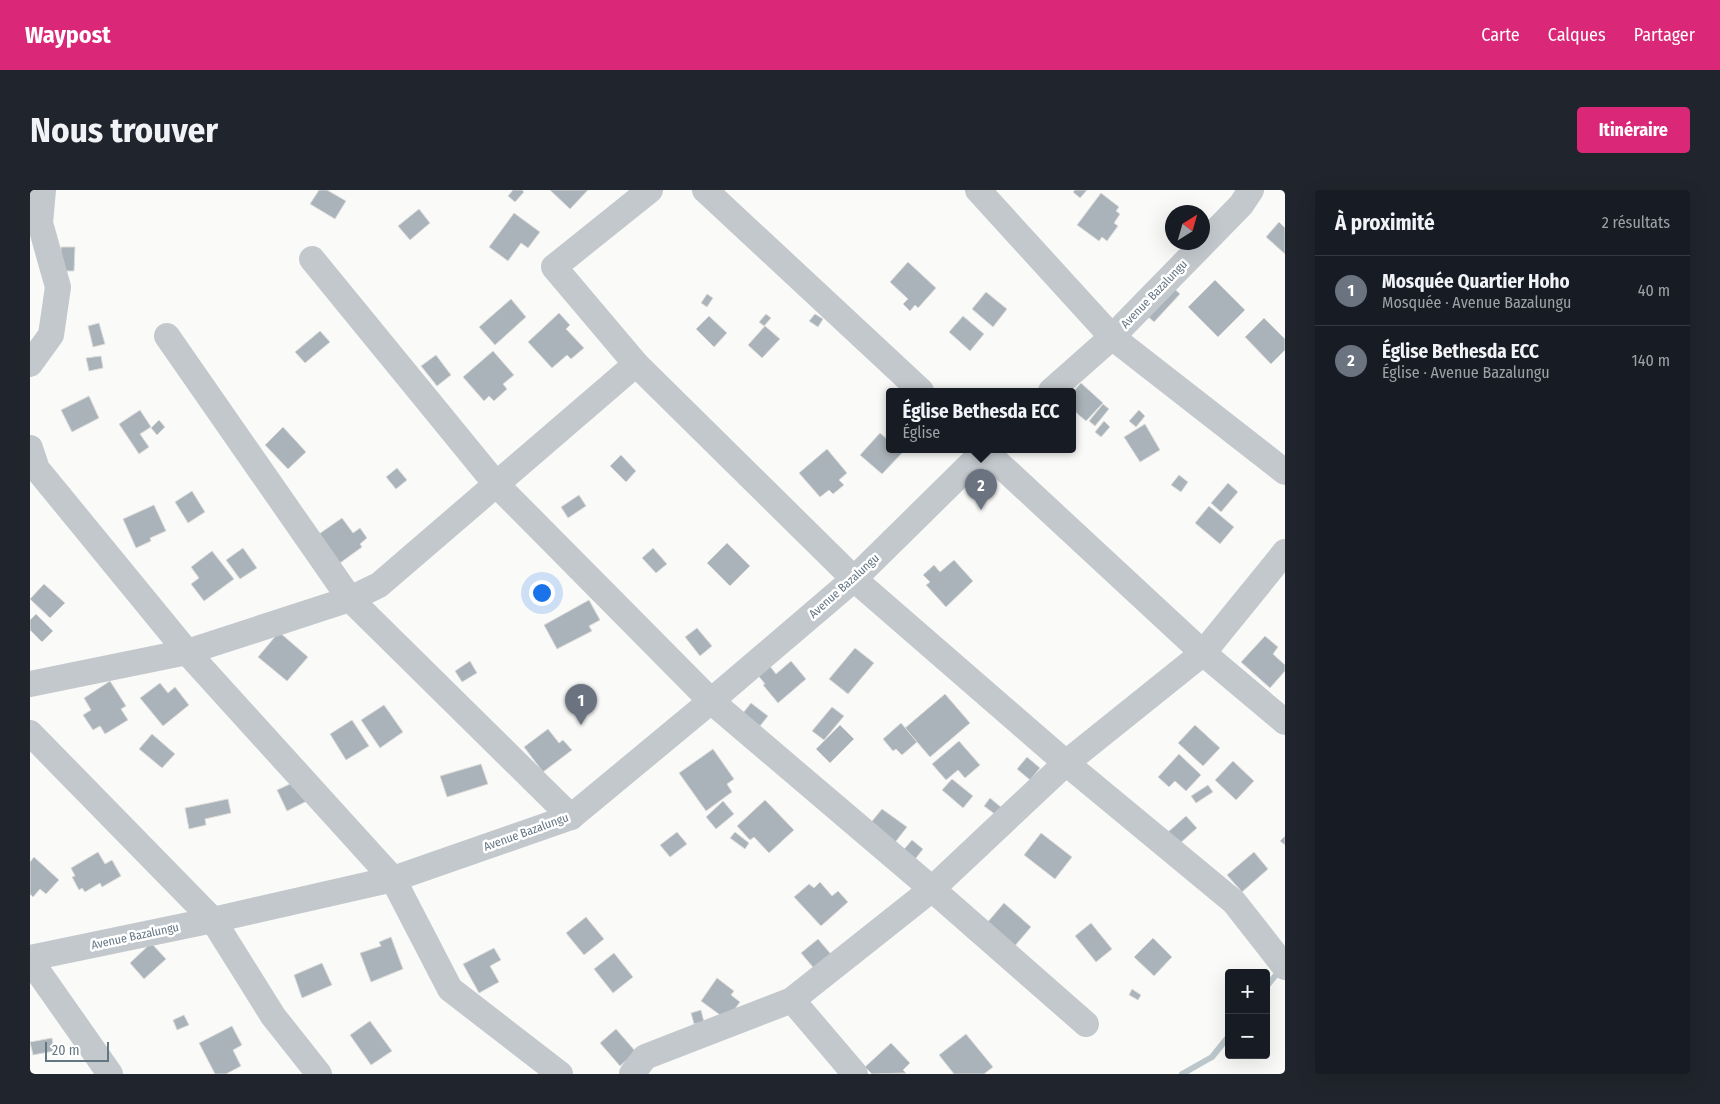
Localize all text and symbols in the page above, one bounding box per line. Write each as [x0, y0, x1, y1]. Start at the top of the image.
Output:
text: Waypost [25, 21, 111, 49]
text: Carte [1481, 24, 1520, 46]
text: Calques [1548, 24, 1606, 46]
text: Partager [1634, 24, 1695, 46]
button: Itinéraire [1577, 107, 1690, 153]
text: Nous trouver [30, 109, 218, 151]
north arrow [1165, 205, 1210, 250]
text: À proximité [1335, 210, 1435, 236]
text: 2 résultats [1602, 213, 1670, 232]
street label: Avenue Bazalungu [1118, 257, 1190, 331]
text: Mosquée Quartier Hoho [1382, 270, 1570, 293]
text: 1 [1348, 281, 1354, 300]
text: 40 m [1638, 281, 1670, 300]
text: Mosquée · Avenue Bazalungu [1382, 293, 1571, 312]
text: Église Bethesda ECC [1382, 340, 1539, 363]
text: 2 [1347, 351, 1355, 370]
text: 140 m [1632, 351, 1670, 370]
text: Église · Avenue Bazalungu [1382, 363, 1550, 382]
popup [886, 388, 1076, 453]
text: Église Bethesda ECC [903, 400, 1059, 423]
text: Église [903, 423, 940, 442]
pin: 2 [965, 469, 997, 510]
street label: Avenue Bazalungu [806, 551, 882, 621]
your location [529, 580, 555, 606]
pin: 1 [565, 684, 597, 725]
street label: Avenue Bazalungu [482, 810, 570, 854]
street label: Avenue Bazalungu [90, 920, 180, 952]
map controls [1225, 969, 1270, 1059]
button: + [1225, 969, 1270, 1014]
button: − [1225, 1014, 1270, 1059]
scale bar [45, 1039, 109, 1062]
text: 20 m [52, 1042, 80, 1059]

